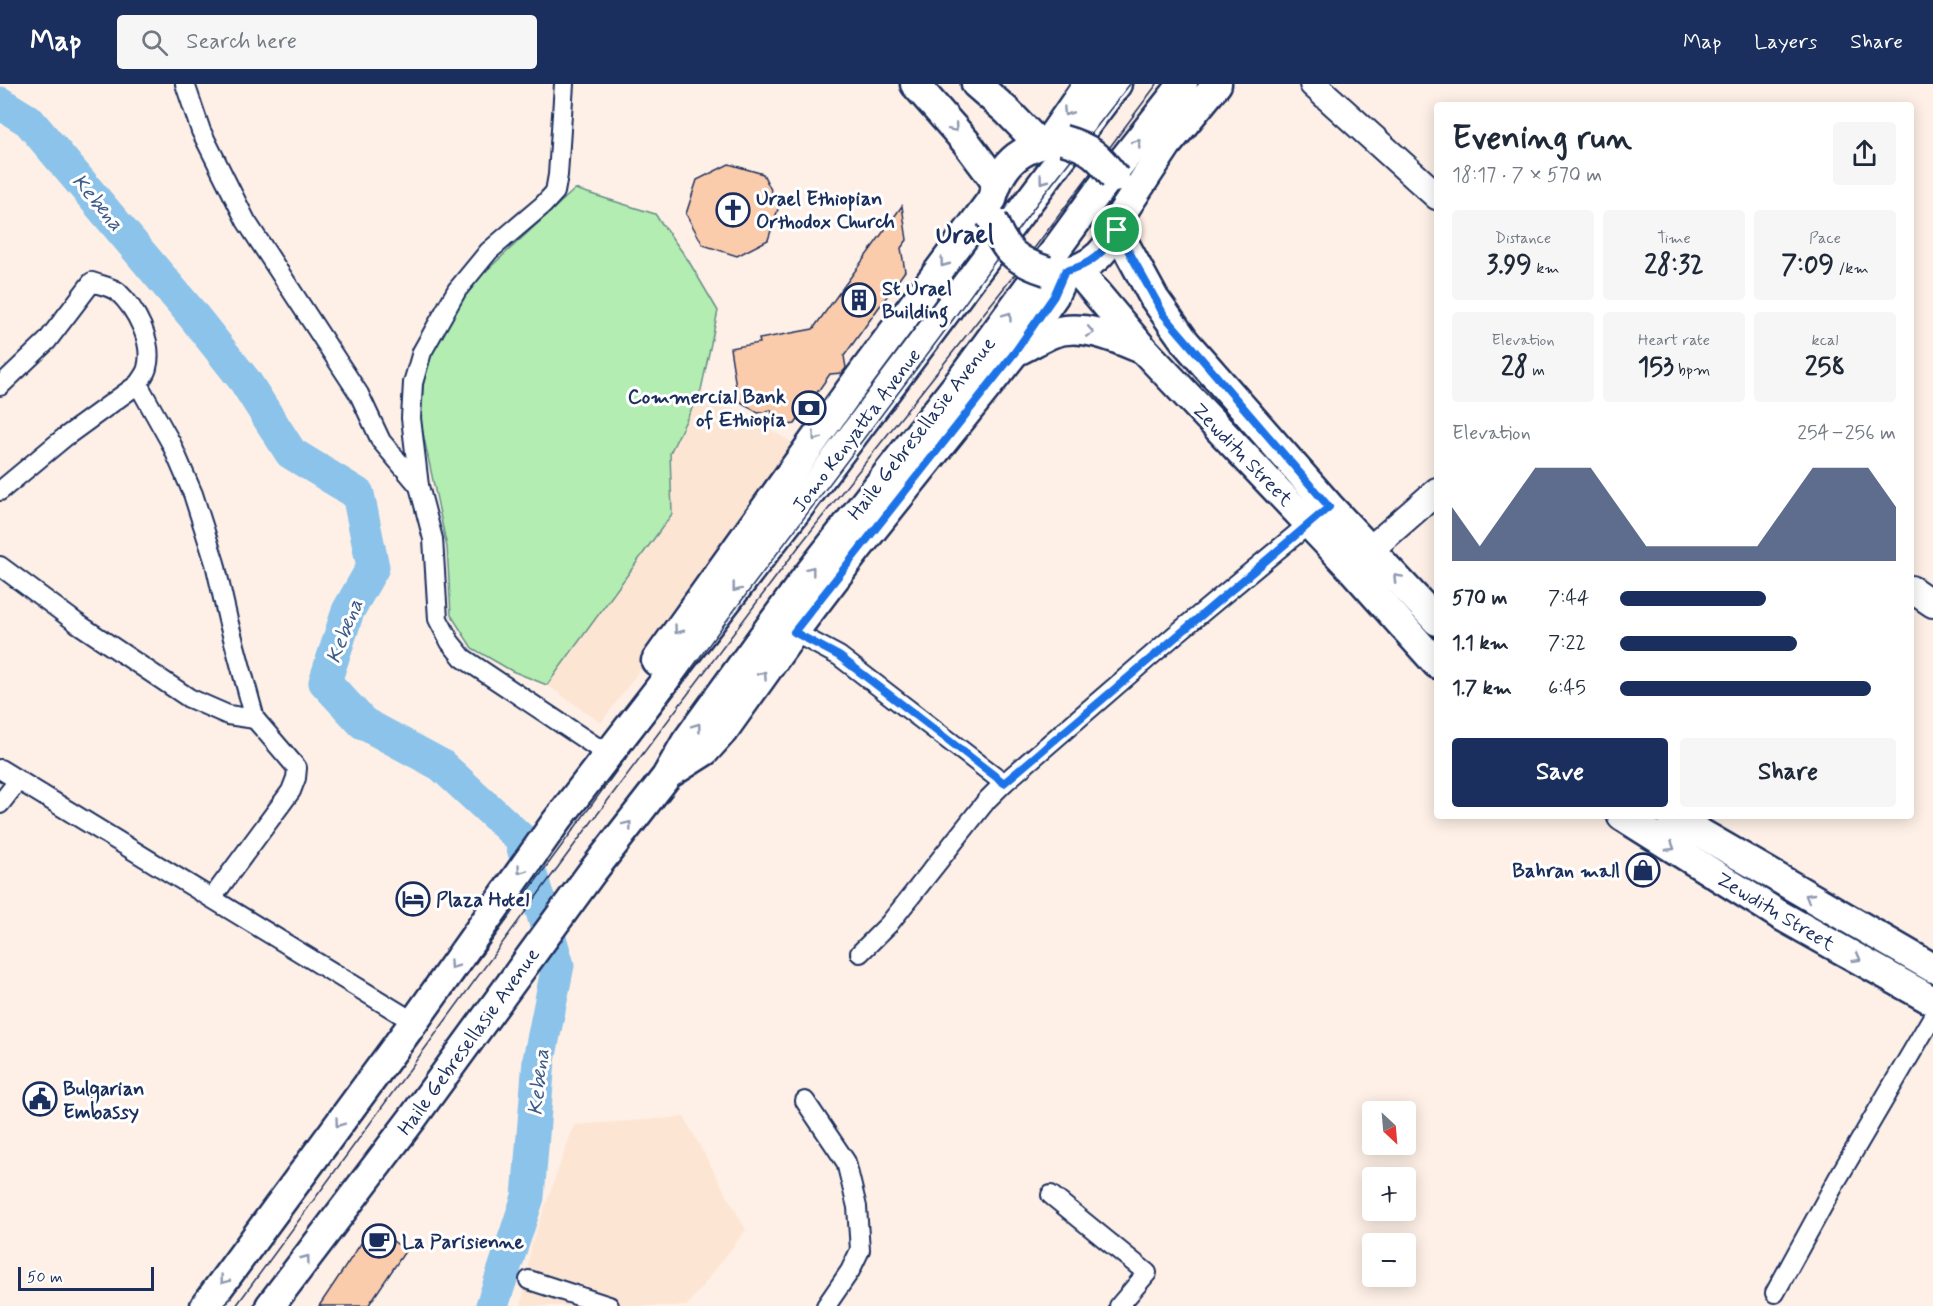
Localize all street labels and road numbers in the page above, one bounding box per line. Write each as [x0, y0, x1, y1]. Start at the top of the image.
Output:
street label: Haile Gebresellasie Avenue [842, 331, 1002, 526]
street label: Jomo Kenyatta Avenue [787, 343, 928, 518]
street label: Zewditu Street [1186, 397, 1298, 513]
street label: Zewditu Street [1711, 866, 1840, 959]
street label: Haile Gebresellasie Avenue [392, 942, 547, 1141]

